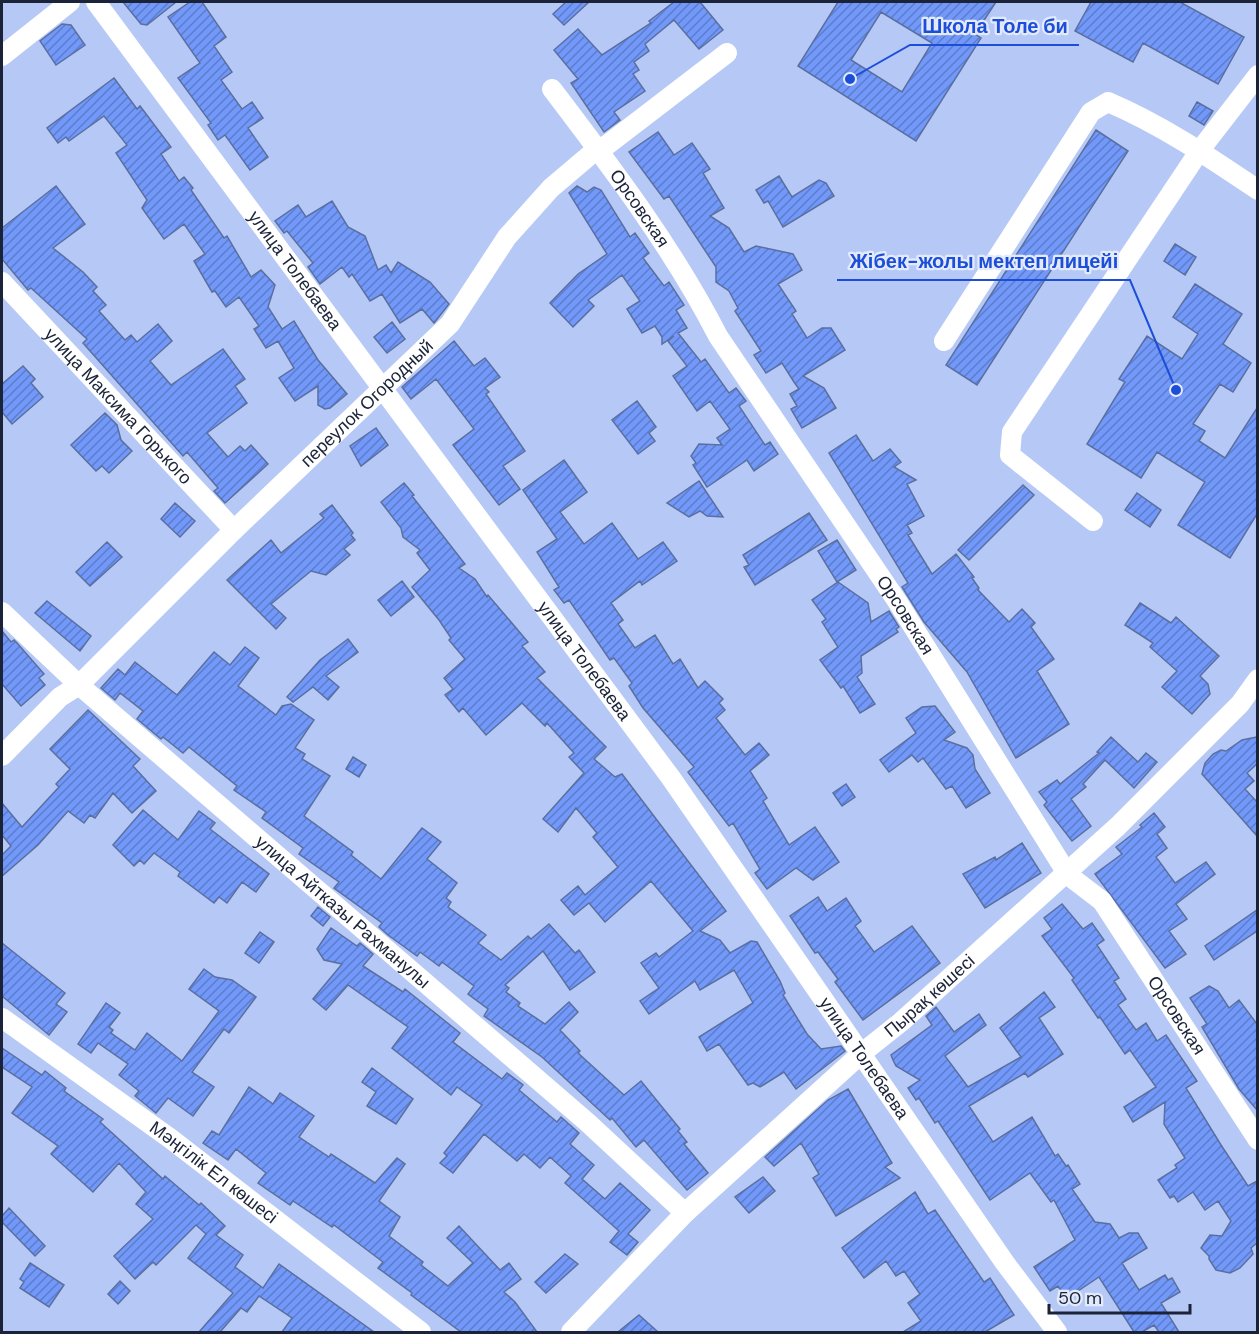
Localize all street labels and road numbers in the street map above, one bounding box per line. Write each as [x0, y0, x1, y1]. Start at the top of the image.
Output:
street label: Орсовская [604, 165, 675, 252]
street label: улица Толебаева [243, 206, 348, 336]
street label: улица Максима Горького [39, 323, 197, 490]
street label: переулок Огородный [295, 334, 438, 472]
street label: Орсовская [871, 571, 939, 659]
street label: улица Толебаева [532, 596, 637, 726]
street label: улица Айтказы Рахманулы [250, 830, 435, 994]
street label: Пырақ көшесі [879, 949, 980, 1043]
street label: Орсовская [1142, 971, 1211, 1059]
street label: улица Толебаева [813, 992, 915, 1125]
street label: Мәңгілік Ел көшесі [145, 1116, 283, 1229]

